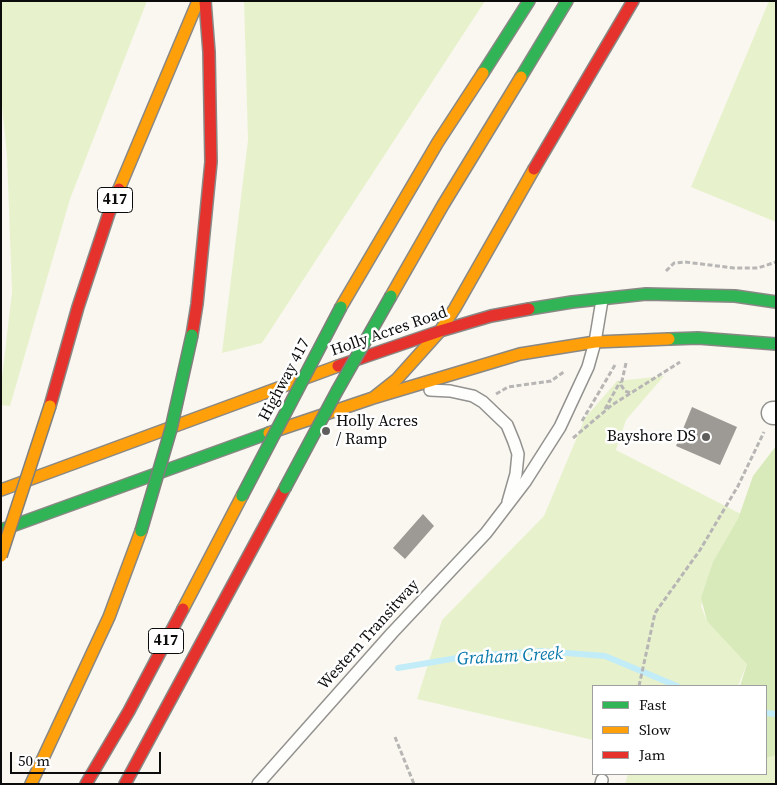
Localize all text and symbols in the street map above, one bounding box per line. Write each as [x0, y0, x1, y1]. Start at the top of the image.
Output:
road number: 417 [98, 188, 132, 212]
street label: Holly Acres Road [328, 303, 450, 361]
street label: Highway 417 [255, 336, 315, 424]
place label: Holly Acres / Ramp [336, 412, 418, 450]
marker: Holly Acres / Ramp [320, 425, 332, 437]
place label: Bayshore DS [607, 427, 696, 447]
marker: Bayshore DS [700, 431, 712, 443]
street label: Western Transitway [314, 576, 424, 694]
road number: 417 [148, 628, 184, 654]
water label: Graham Creek [457, 643, 563, 671]
legend [592, 685, 767, 775]
text: Fast [639, 694, 666, 715]
text: Slow [639, 719, 671, 740]
scale bar [12, 742, 164, 774]
text: Jam [639, 744, 665, 765]
text: 50 m [18, 750, 50, 771]

